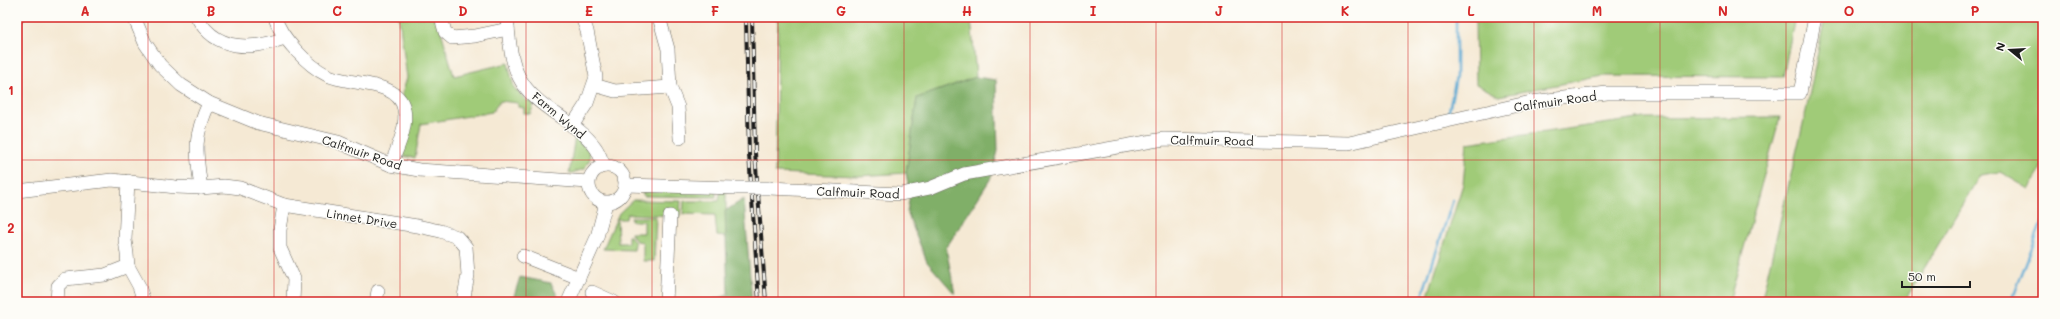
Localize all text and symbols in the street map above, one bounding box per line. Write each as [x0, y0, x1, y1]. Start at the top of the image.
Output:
text: A [80, 2, 90, 19]
text: B [207, 2, 216, 19]
text: C [332, 2, 342, 19]
text: D [458, 2, 468, 19]
text: E [585, 2, 593, 19]
text: F [711, 2, 719, 19]
text: G [836, 2, 846, 19]
text: H [962, 2, 972, 19]
text: I [1090, 2, 1097, 19]
text: J [1215, 2, 1223, 19]
text: K [1341, 2, 1350, 19]
text: L [1467, 2, 1475, 19]
text: M [1592, 2, 1602, 19]
text: N [1718, 2, 1728, 19]
text: O [1844, 2, 1854, 19]
text: P [1971, 2, 1980, 19]
north arrow [1990, 30, 2030, 70]
text: N [1992, 40, 2008, 53]
text: 1 [8, 81, 14, 98]
street label: Calfmuir Road [1513, 87, 1598, 115]
street label: Farm Wynd [529, 88, 589, 142]
street label: Calfmuir Road [320, 131, 404, 173]
street label: Calfmuir Road [1170, 131, 1254, 149]
street label: Calfmuir Road [816, 183, 900, 201]
street label: Linnet Drive [325, 205, 399, 231]
text: 2 [7, 219, 15, 236]
scale bar [1902, 263, 1970, 289]
text: 50 m [1908, 268, 1936, 284]

